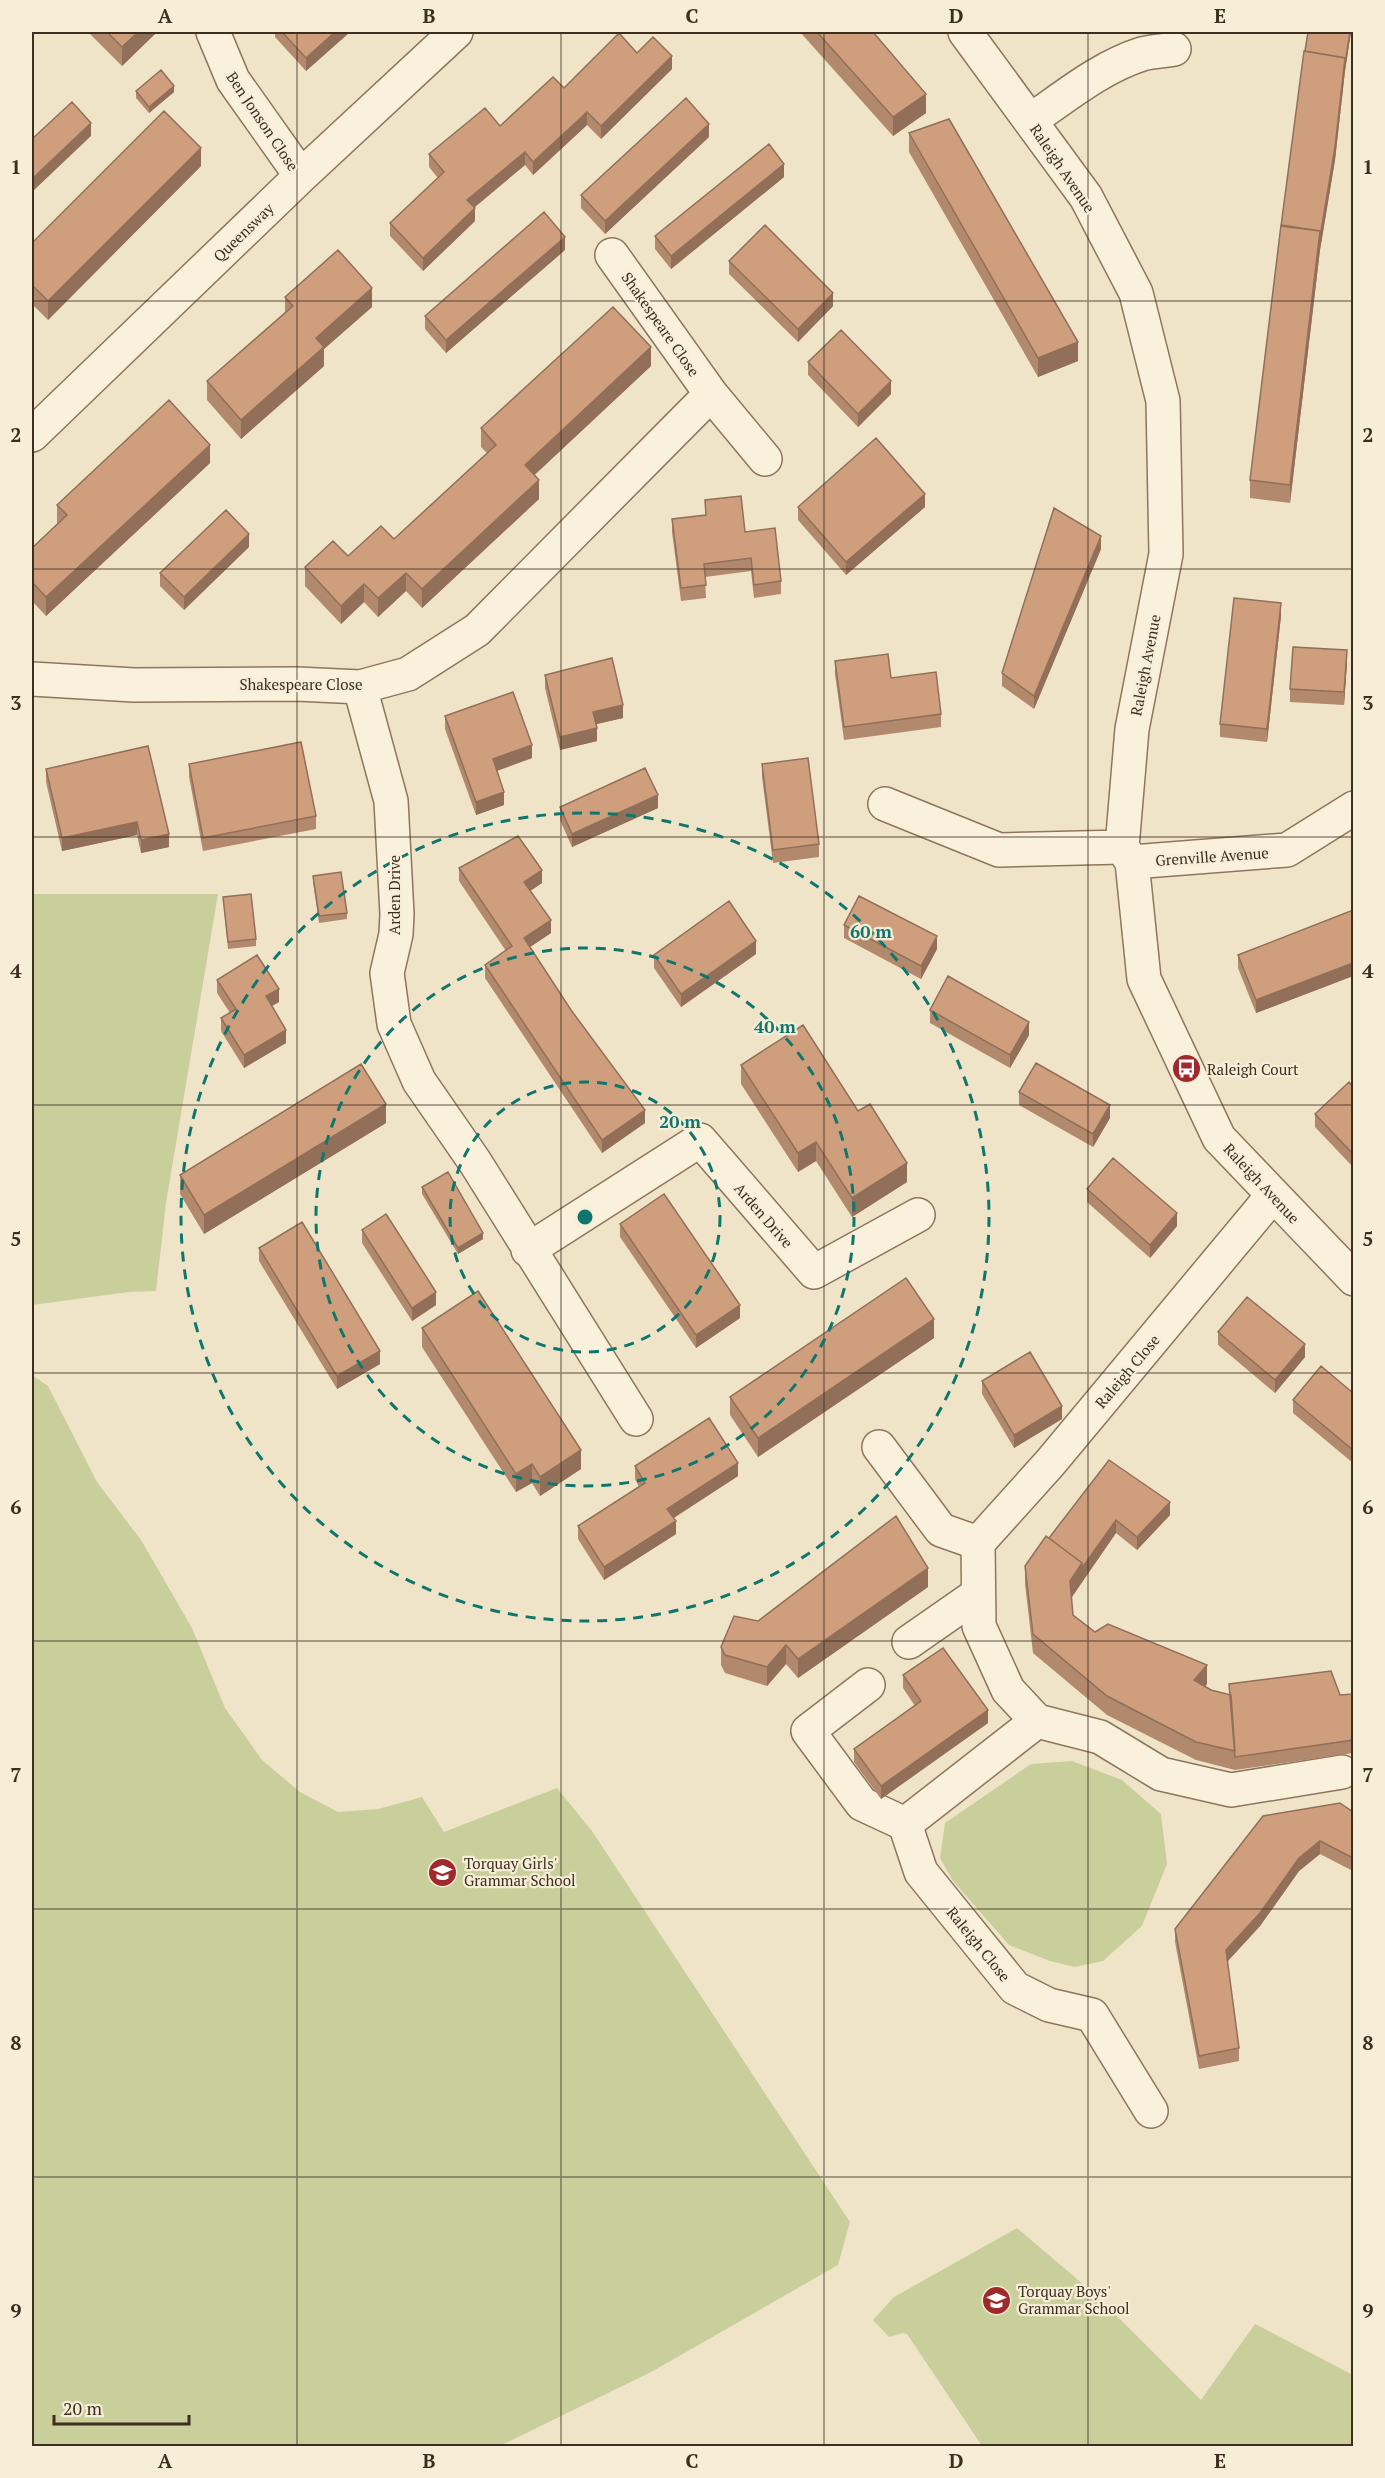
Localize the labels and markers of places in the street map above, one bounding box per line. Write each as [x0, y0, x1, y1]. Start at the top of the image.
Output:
bus stop icon: Raleigh Court [1170, 1053, 1202, 1085]
place label: Raleigh Court [1207, 1059, 1299, 1079]
centre of rings [575, 1207, 595, 1227]
place label: Torquay Girls' Grammar School [464, 1853, 575, 1890]
school or university icon: Torquay Girls' Grammar School [427, 1856, 459, 1888]
place label: Torquay Boys' Grammar School [1018, 2281, 1129, 2318]
school or university icon: Torquay Boys' Grammar School [981, 2284, 1013, 2316]

